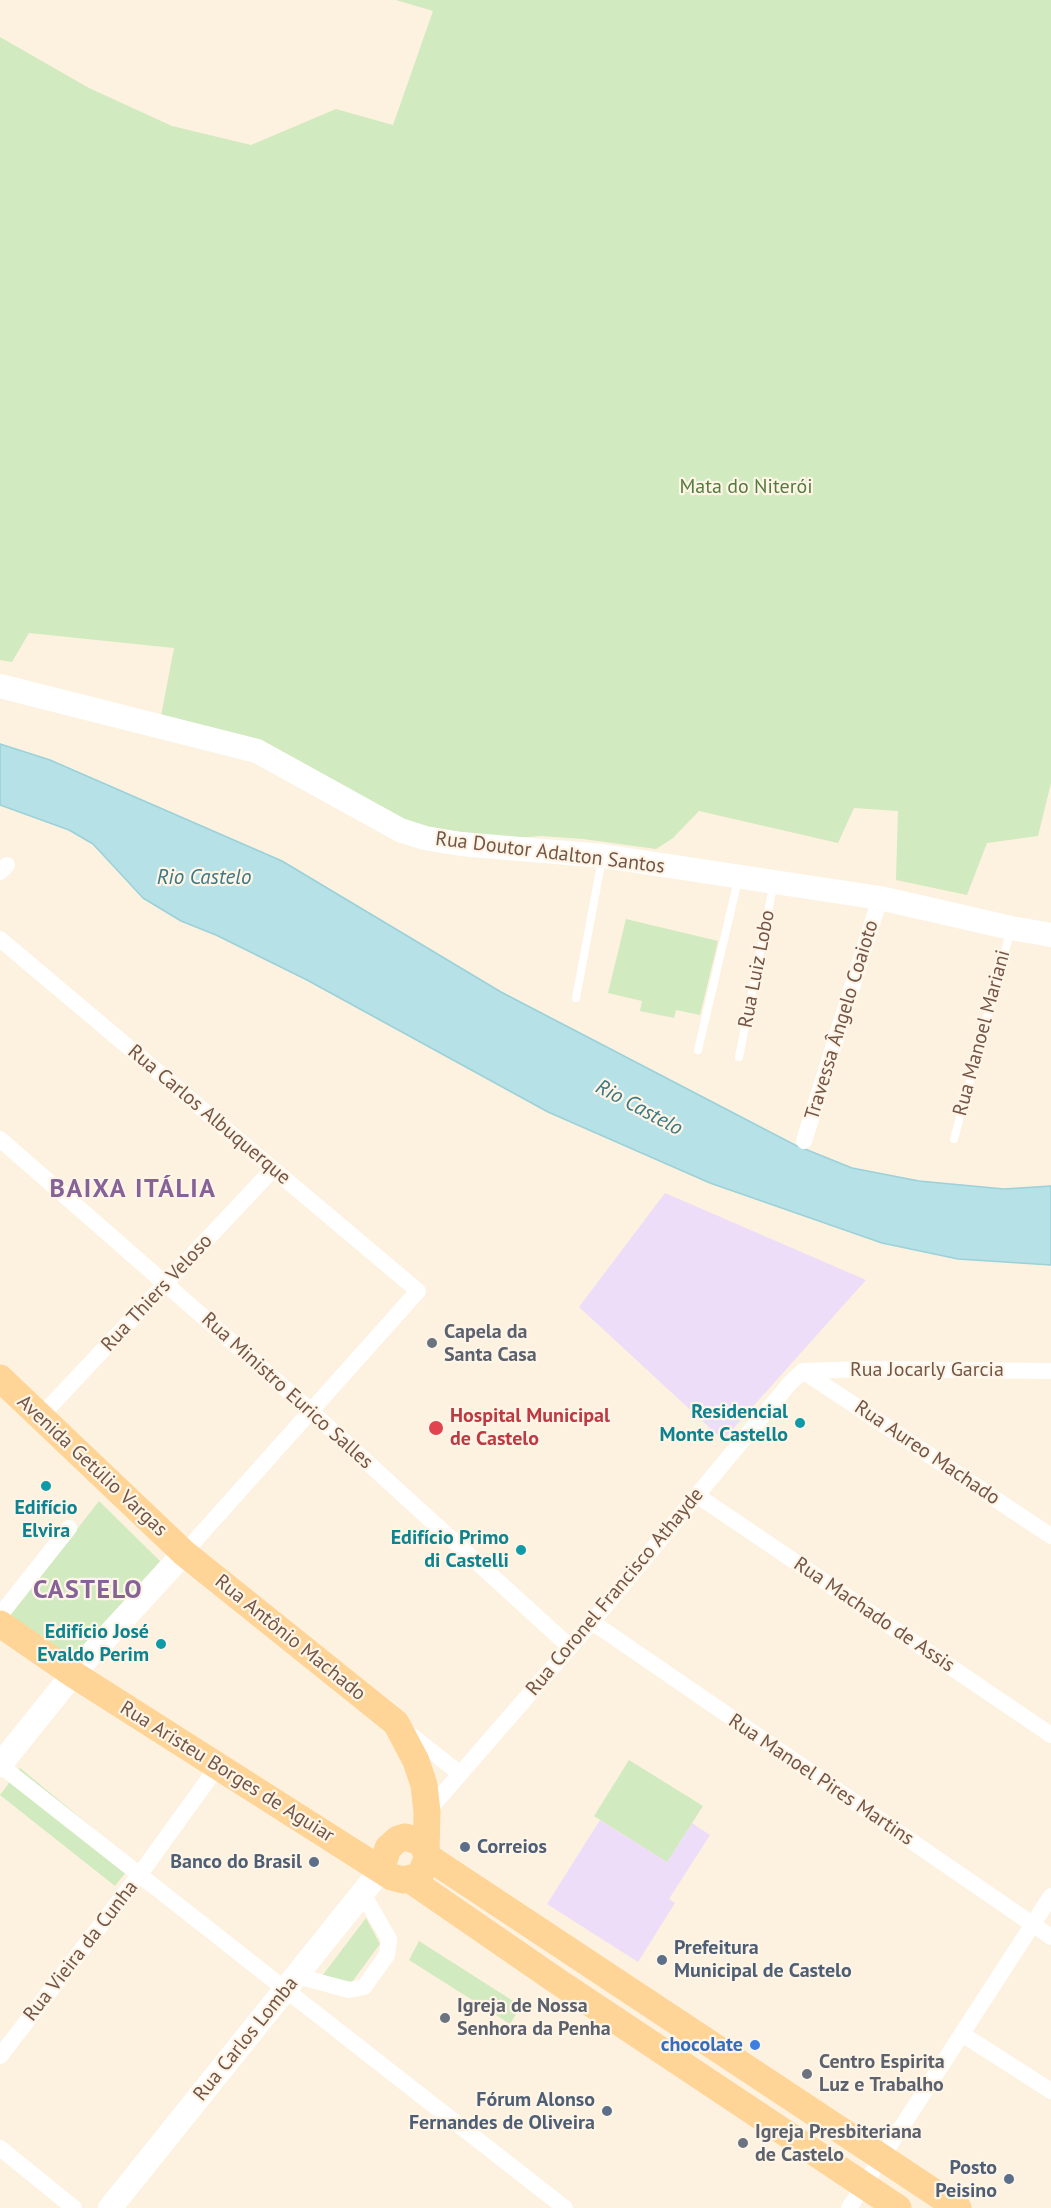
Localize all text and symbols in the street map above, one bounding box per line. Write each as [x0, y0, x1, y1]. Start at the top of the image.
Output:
park label: Mata do Niterói [679, 475, 813, 499]
street label: Rua Doutor Adalton Santos [434, 827, 666, 879]
water label: Rio Castelo [157, 865, 251, 891]
street label: Rua Luiz Lobo [734, 908, 780, 1030]
street label: Travessa Ângelo Coaioto [800, 917, 884, 1123]
street label: Rua Manoel Mariani [948, 948, 1016, 1118]
street label: Rua Carlos Albuquerque [123, 1040, 295, 1190]
water label: Rio Castelo [591, 1075, 687, 1141]
district label: BAIXA ITÁLIA [50, 1174, 216, 1206]
street label: Rua Thiers Veloso [96, 1229, 218, 1357]
street label: Rua Ministro Eurico Salles [196, 1308, 378, 1474]
place label: Capela da Santa Casa [444, 1320, 537, 1367]
marker: Capela da Santa Casa [425, 1336, 439, 1350]
street label: Rua Jocarly Garcia [850, 1358, 1004, 1382]
street label: Avenida Getúlio Vargas [12, 1390, 172, 1542]
street label: Rua Aureo Machado [850, 1395, 1004, 1511]
place label: Residencial Monte Castello [659, 1400, 788, 1447]
place label: Hospital Municipal de Castelo [450, 1404, 610, 1451]
marker: Residencial Monte Castello [793, 1416, 807, 1430]
marker: Hospital Municipal de Castelo [427, 1419, 445, 1437]
marker: Edifício Elvira [39, 1479, 53, 1493]
street label: Rua Coronel Francisco Athayde [521, 1483, 709, 1701]
place label: Edifício Elvira [14, 1496, 78, 1543]
place label: Edifício Primo di Castelli [391, 1526, 509, 1573]
marker: Edifício Primo di Castelli [514, 1543, 528, 1557]
street label: Rua Machado de Assis [789, 1552, 959, 1678]
street label: Rua Antônio Machado [210, 1570, 370, 1706]
district label: CASTELO [33, 1575, 143, 1607]
place label: Edifício José Evaldo Perim [37, 1620, 149, 1667]
marker: Edifício José Evaldo Perim [154, 1637, 168, 1651]
street label: Rua Aristeu Borges de Aguiar [115, 1696, 339, 1848]
street label: Rua Manoel Pires Martins [724, 1709, 918, 1851]
place label: Correios [477, 1835, 547, 1859]
marker: Correios [458, 1840, 472, 1854]
place label: Banco do Brasil [170, 1850, 302, 1874]
marker: Banco do Brasil [307, 1855, 321, 1869]
street label: Rua Vieira da Cunha [19, 1876, 143, 2026]
place label: Prefeitura Municipal de Castelo [674, 1936, 852, 1983]
marker: Prefeitura Municipal de Castelo [655, 1953, 669, 1967]
street label: Rua Carlos Lomba [189, 1972, 303, 2106]
place label: Igreja de Nossa Senhora da Penha [457, 1994, 611, 2041]
marker: Igreja de Nossa Senhora da Penha [438, 2011, 452, 2025]
place label: chocolate [661, 2033, 743, 2057]
marker: chocolate [748, 2038, 762, 2052]
place label: Centro Espirita Luz e Trabalho [819, 2050, 945, 2097]
marker: Centro Espirita Luz e Trabalho [800, 2067, 814, 2081]
place label: Fórum Alonso Fernandes de Oliveira [409, 2088, 595, 2135]
marker: Fórum Alonso Fernandes de Oliveira [600, 2104, 614, 2118]
place label: Igreja Presbiteriana de Castelo [755, 2120, 922, 2167]
marker: Igreja Presbiteriana de Castelo [736, 2136, 750, 2150]
place label: Posto Peisino [935, 2156, 997, 2203]
marker: Posto Peisino [1002, 2172, 1016, 2186]

